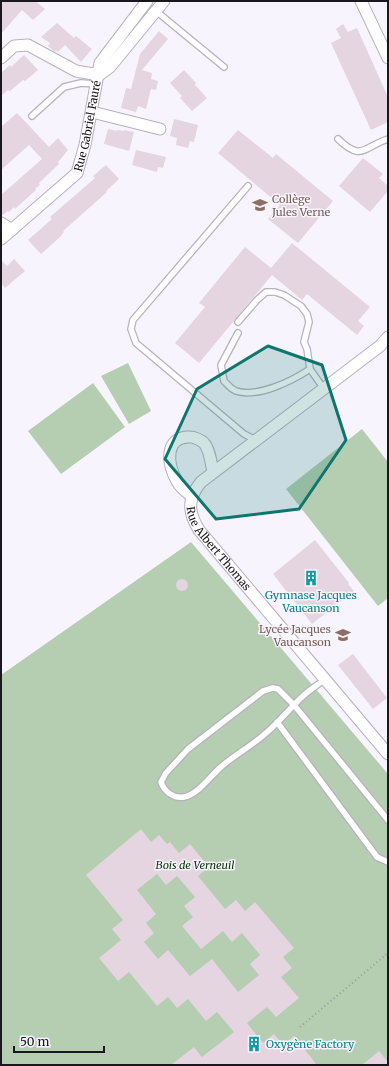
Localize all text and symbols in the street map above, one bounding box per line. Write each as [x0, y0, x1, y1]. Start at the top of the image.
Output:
street label: Rue Gabriel Fauré [71, 79, 104, 173]
place label: Collège Jules Verne [271, 192, 331, 219]
school or university icon: Collège Jules Verne [251, 196, 269, 214]
street label: Rue Albert Thomas [183, 505, 254, 593]
building icon: Gymnase Jacques Vaucanson [302, 569, 320, 587]
place label: Gymnase Jacques Vaucanson [265, 588, 357, 615]
place label: Lycée Jacques Vaucanson [259, 622, 332, 649]
school or university icon: Lycée Jacques Vaucanson [334, 626, 352, 644]
park label: Bois de Verneuil [156, 858, 234, 872]
scale bar [14, 1028, 104, 1054]
text: 50 m [20, 1034, 49, 1049]
building icon: Oxygène Factory [245, 1035, 263, 1053]
place label: Oxygène Factory [266, 1037, 355, 1051]

